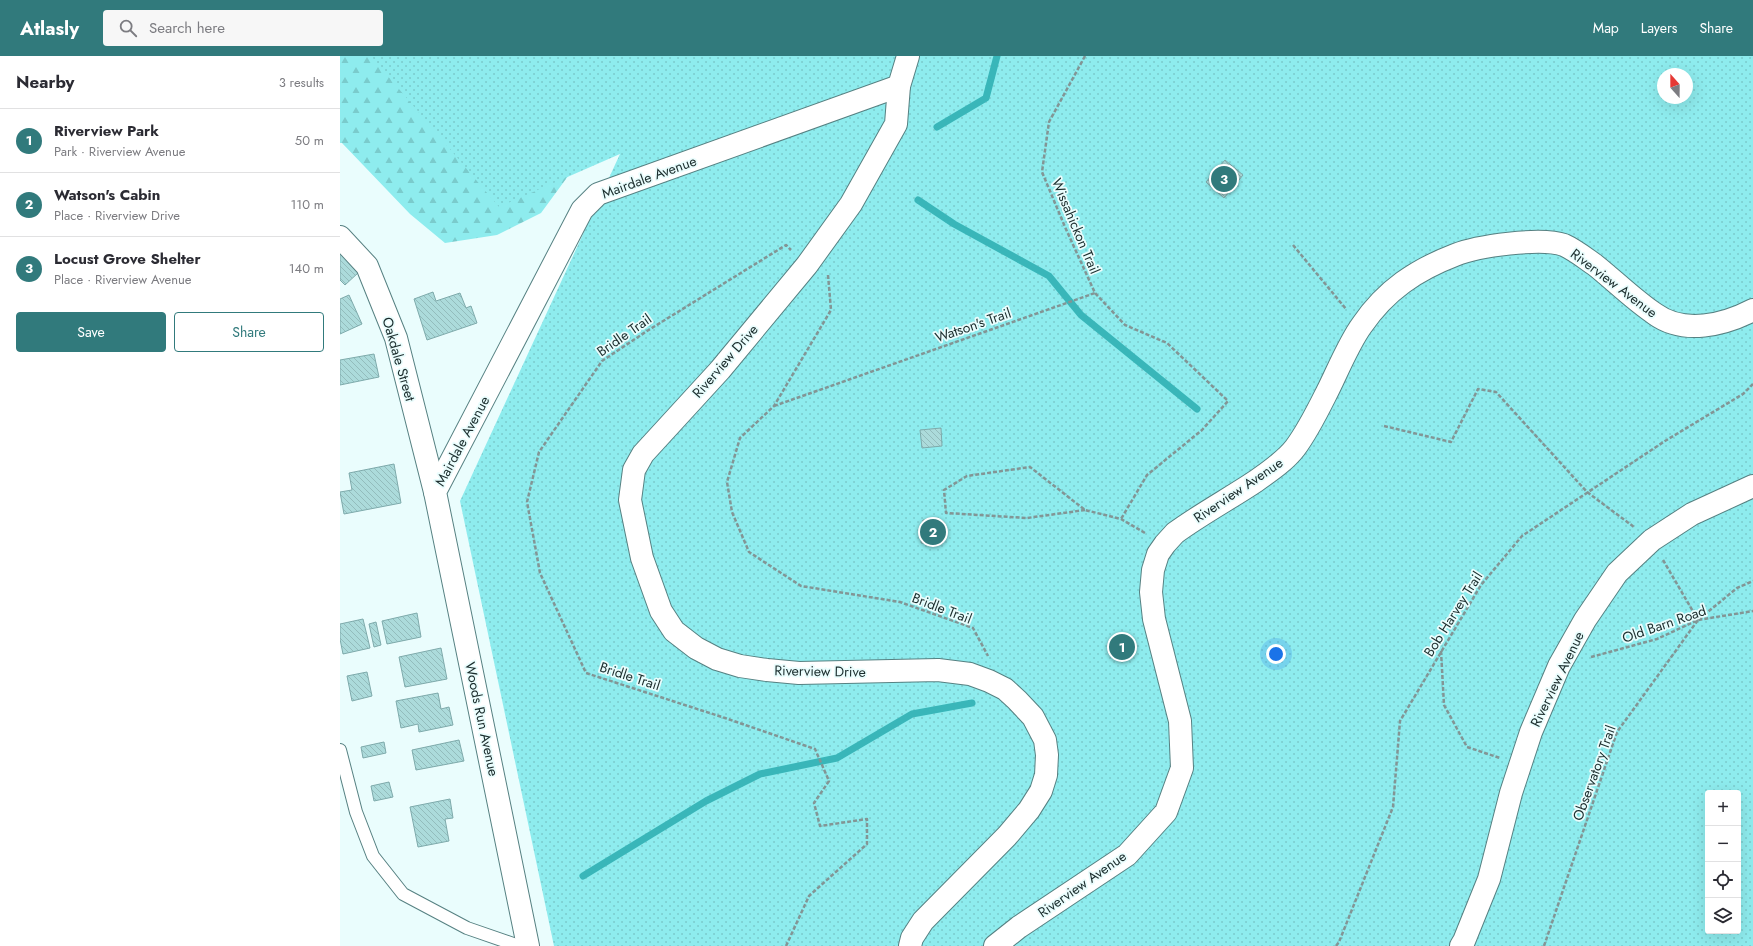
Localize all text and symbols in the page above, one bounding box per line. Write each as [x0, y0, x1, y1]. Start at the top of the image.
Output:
search box [103, 10, 383, 46]
text: Atlasly [20, 15, 79, 42]
icon: search [117, 17, 139, 39]
text: Search here [149, 17, 225, 39]
text: Map [1593, 18, 1619, 38]
text: Layers [1641, 18, 1677, 38]
text: Share [1699, 18, 1733, 38]
north arrow [1657, 68, 1693, 104]
text: Nearby [16, 70, 74, 94]
text: 3 results [279, 73, 324, 92]
text: Riverview Park [54, 120, 159, 142]
text: 1 [26, 131, 32, 150]
text: 50 m [295, 131, 324, 150]
text: Park · Riverview Avenue [54, 142, 185, 161]
street label: Mairdale Avenue [599, 151, 699, 203]
pin: 3 [1211, 164, 1237, 194]
street label: Wissahickon Trail [1047, 175, 1105, 277]
text: Watson's Cabin [54, 184, 160, 206]
text: 2 [25, 195, 33, 214]
text: 110 m [290, 195, 324, 214]
text: Place · Riverview Drive [54, 206, 180, 225]
street label: Riverview Avenue [1566, 244, 1662, 322]
text: Locust Grove Shelter [54, 248, 201, 270]
text: 3 [25, 259, 33, 278]
text: 140 m [289, 259, 324, 278]
text: Place · Riverview Avenue [54, 270, 192, 289]
street label: Watson's Trail [932, 303, 1014, 347]
street label: Bridle Trail [593, 309, 655, 361]
button: Save [16, 312, 166, 352]
button: Share [174, 312, 324, 352]
street label: Oakdale Street [377, 315, 421, 404]
street label: Riverview Drive [687, 320, 763, 402]
street label: Mairdale Avenue [430, 392, 494, 490]
street label: Riverview Avenue [1189, 453, 1287, 527]
pin: 2 [920, 517, 946, 547]
street label: Bob Harvey Trail [1419, 568, 1487, 660]
street label: Bridle Trail [909, 587, 975, 629]
street label: Old Barn Road [1619, 600, 1709, 648]
street label: Riverview Avenue [1525, 628, 1589, 730]
pin: 1 [1109, 632, 1135, 662]
your location [1266, 644, 1286, 664]
street label: Bridle Trail [597, 657, 663, 695]
street label: Woods Run Avenue [460, 660, 504, 778]
street label: Riverview Drive [774, 660, 866, 682]
street label: Observatory Trail [1567, 722, 1621, 824]
map controls [1705, 790, 1741, 934]
button: + [1705, 790, 1741, 826]
button: − [1705, 826, 1741, 862]
street label: Riverview Avenue [1034, 846, 1130, 922]
button: locate [1705, 862, 1741, 898]
button: layers [1705, 898, 1741, 934]

